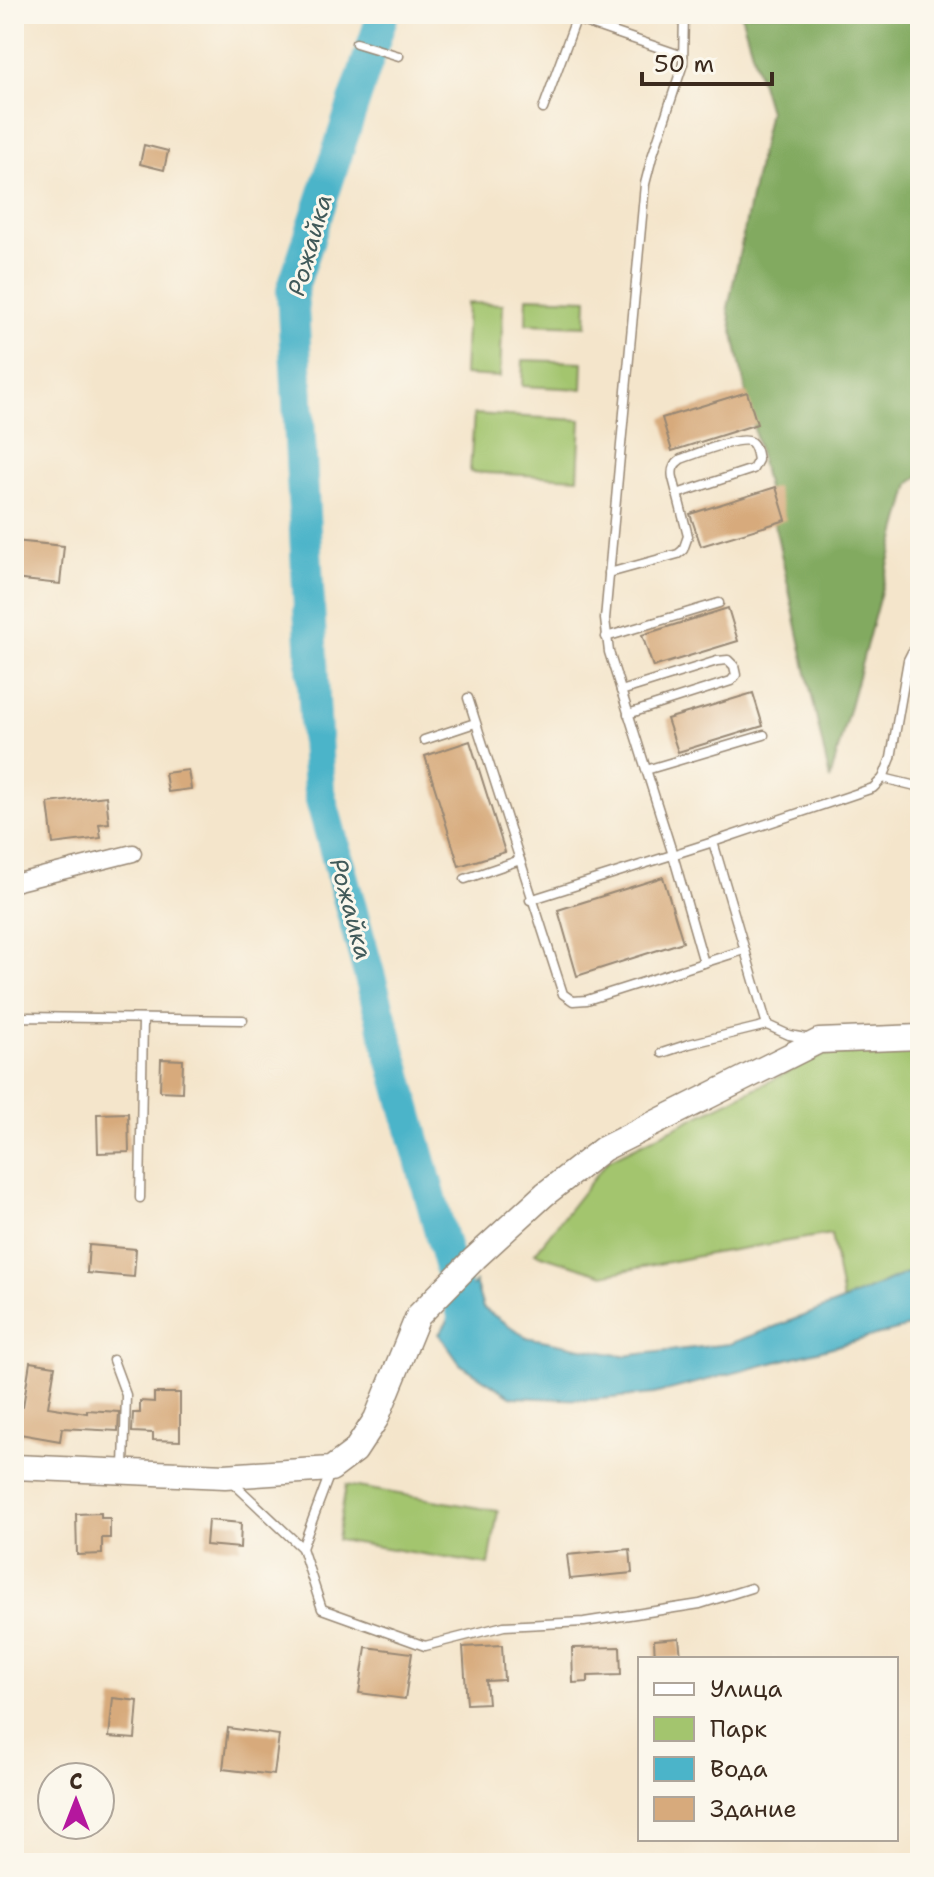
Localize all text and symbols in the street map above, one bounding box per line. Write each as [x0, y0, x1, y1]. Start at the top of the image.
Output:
scale bar [642, 36, 772, 86]
text: 50 m [654, 48, 714, 80]
water label: Рожайка [280, 191, 340, 299]
water label: Рожайка [322, 855, 380, 963]
legend [638, 1657, 898, 1841]
text: Улица [710, 1673, 783, 1705]
text: Парк [710, 1713, 767, 1745]
text: Вода [710, 1753, 768, 1785]
north arrow [36, 1761, 116, 1841]
text: С [69, 1767, 83, 1796]
text: Здание [710, 1793, 797, 1825]

